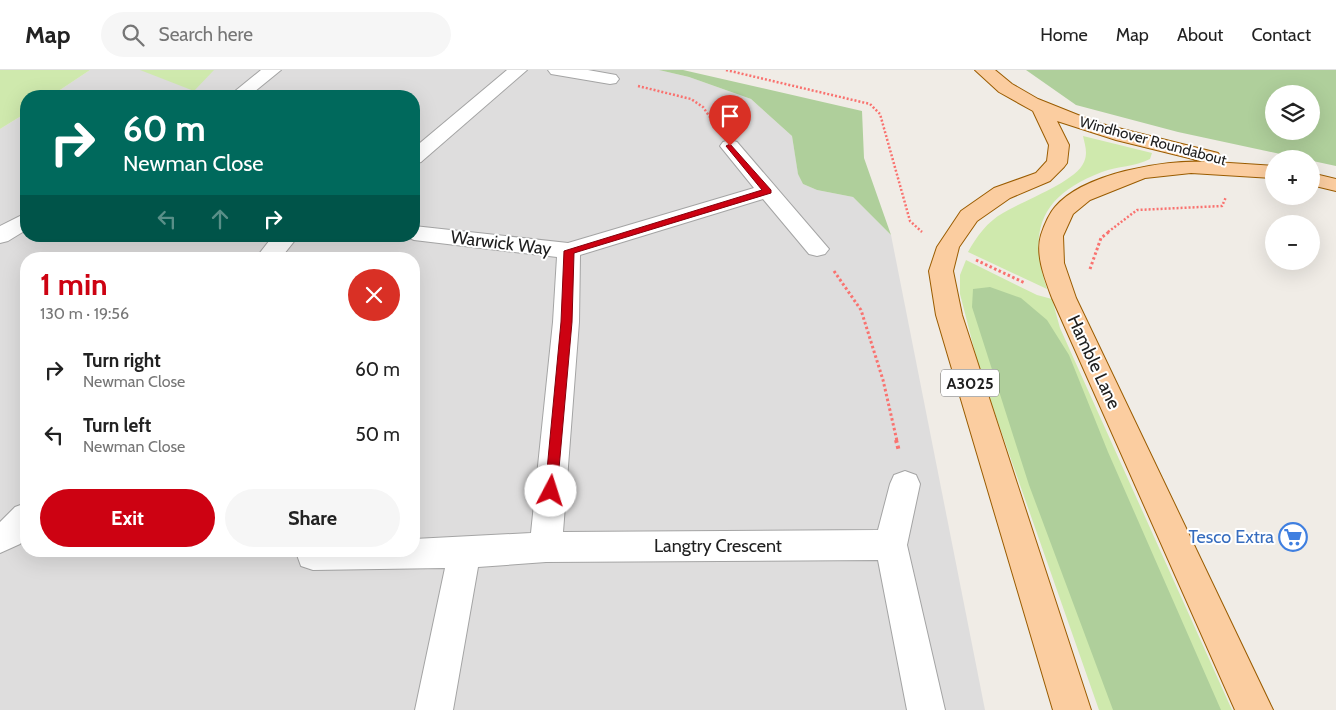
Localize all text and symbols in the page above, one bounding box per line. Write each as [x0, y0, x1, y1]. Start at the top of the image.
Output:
search box [101, 12, 451, 57]
text: Map [25, 20, 71, 49]
icon: search [119, 21, 147, 49]
text: Search here [159, 23, 253, 46]
text: Home [1040, 24, 1088, 46]
text: Map [1116, 24, 1149, 46]
text: About [1177, 24, 1223, 46]
text: Contact [1251, 24, 1311, 46]
map controls [1265, 85, 1320, 270]
button: layers [1265, 85, 1320, 140]
pin [709, 95, 751, 146]
icon: arrive [716, 102, 744, 130]
text: 60 m [123, 107, 206, 150]
icon: right [40, 110, 105, 175]
street label: Windhover Roundabout [1077, 113, 1229, 169]
text: Newman Close [123, 150, 264, 177]
button: + [1265, 150, 1320, 205]
icon: left [153, 205, 181, 233]
icon: ahead [206, 205, 234, 233]
icon: right [259, 205, 287, 233]
button: − [1265, 215, 1320, 270]
street label: Warwick Way [449, 226, 553, 260]
text: 1 min [40, 266, 108, 303]
button: close [348, 269, 400, 321]
text: 130 m · 19:56 [40, 304, 129, 323]
street label: Hamble Lane [1063, 311, 1125, 413]
text: Turn right [83, 349, 161, 372]
icon: right [40, 356, 68, 384]
text: 60 m [355, 358, 400, 381]
road number: A3025 [941, 370, 999, 396]
text: Newman Close [83, 372, 185, 391]
text: Turn left [83, 414, 151, 437]
icon: left [40, 421, 68, 449]
text: 50 m [356, 423, 400, 446]
text: Newman Close [83, 437, 185, 456]
position arrow [524, 464, 576, 516]
button: Exit [40, 489, 215, 547]
button: Share [225, 489, 400, 547]
supermarket icon: Tesco Extra [1278, 522, 1308, 552]
place label: Tesco Extra [1188, 526, 1274, 548]
street label: Langtry Crescent [654, 535, 782, 557]

